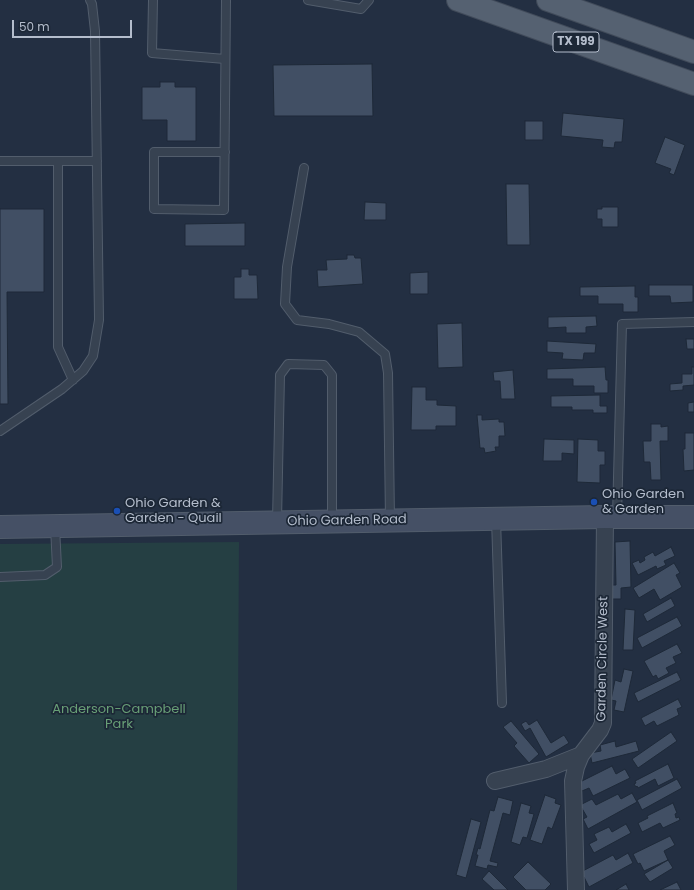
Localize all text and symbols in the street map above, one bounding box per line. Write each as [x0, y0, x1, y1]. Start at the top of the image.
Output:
scale bar [14, 12, 134, 38]
text: 50 m [19, 18, 50, 35]
road number: TX 199 [553, 32, 599, 52]
place label: Ohio Garden & Garden [602, 487, 684, 518]
place label: Ohio Garden & Garden - Quail [125, 496, 222, 527]
marker: Ohio Garden & Garden [589, 497, 599, 507]
marker: Ohio Garden & Garden - Quail [112, 506, 122, 516]
street label: Ohio Garden Road [287, 512, 407, 530]
street label: Garden Circle West [594, 596, 612, 722]
park label: Anderson-Campbell Park [52, 702, 186, 733]

